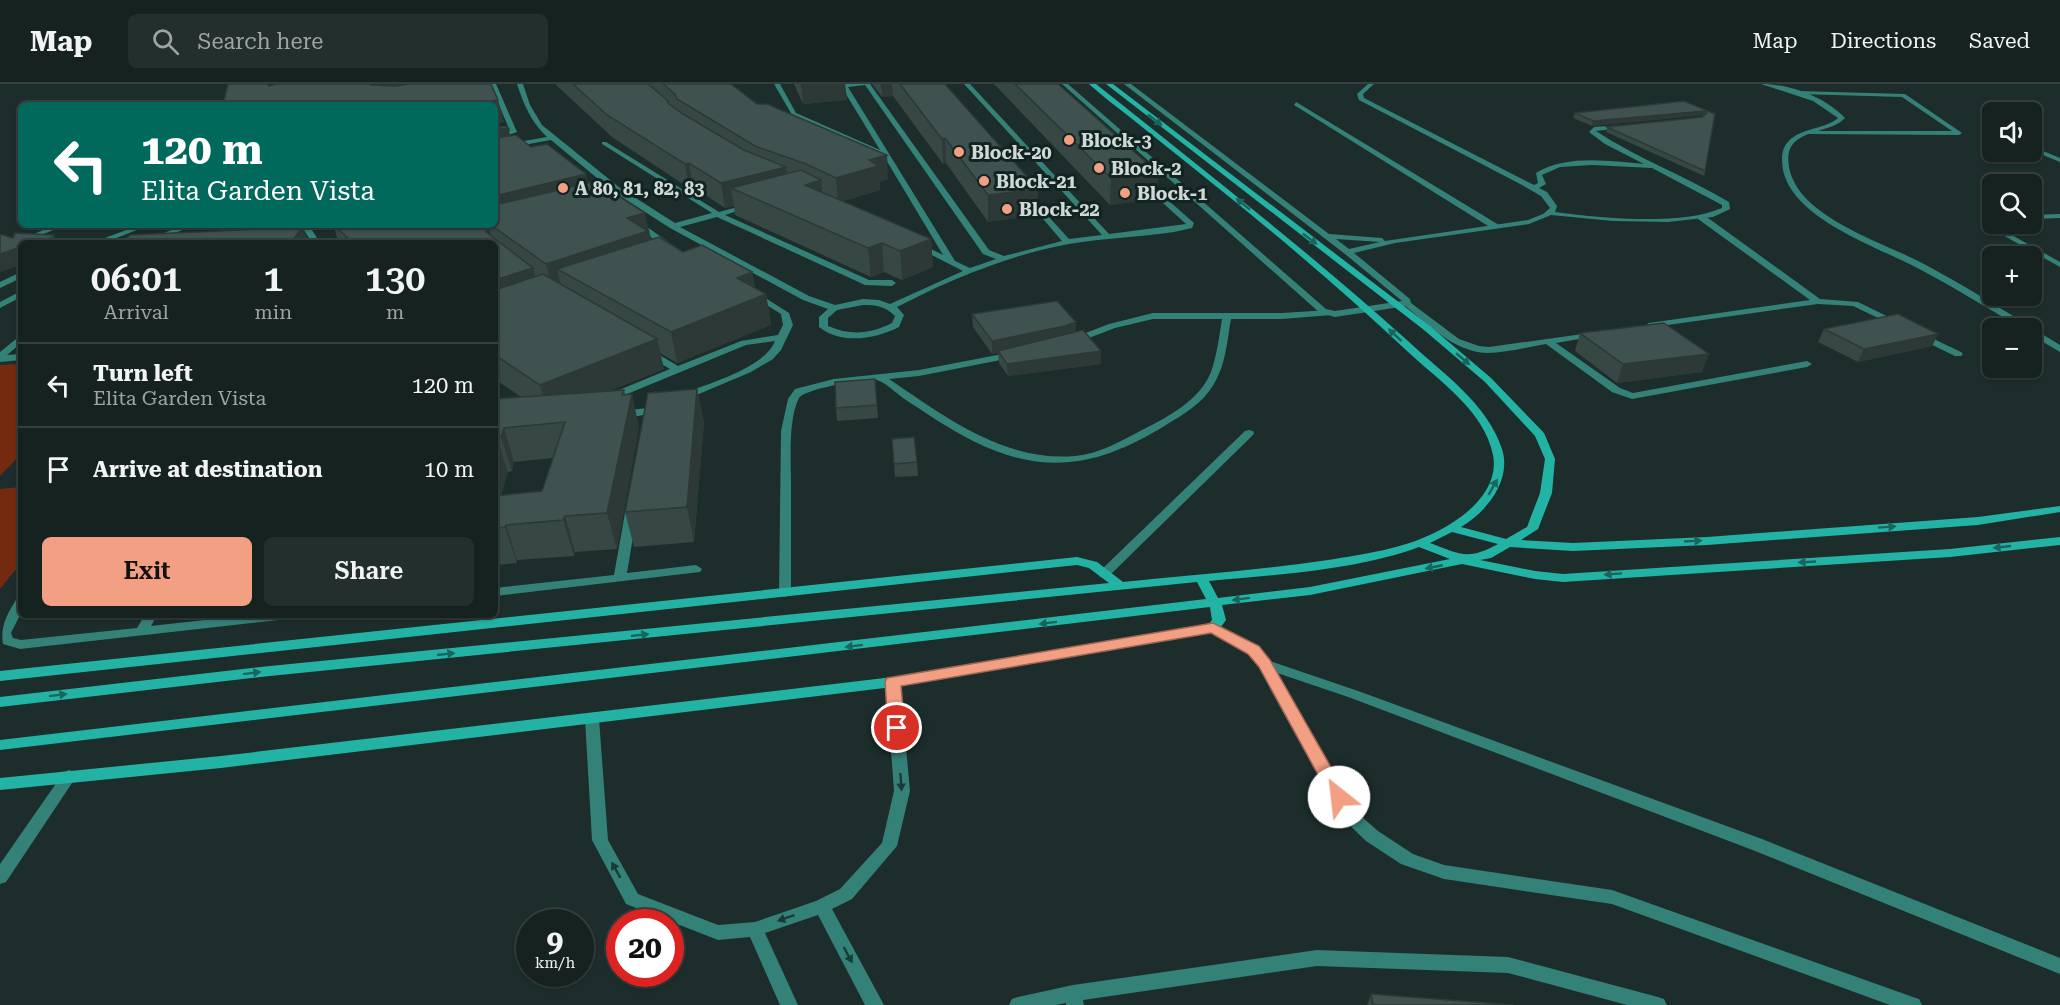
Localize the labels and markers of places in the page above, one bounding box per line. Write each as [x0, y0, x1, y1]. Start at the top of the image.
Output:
place label: Block-3 [1081, 130, 1152, 151]
marker: Block-3 [1062, 133, 1076, 147]
place label: Block-20 [971, 142, 1052, 163]
marker: Block-20 [952, 145, 966, 159]
place label: Block-2 [1111, 158, 1182, 179]
marker: Block-2 [1092, 161, 1106, 175]
place label: Block-21 [996, 171, 1077, 192]
marker: Block-21 [977, 174, 991, 188]
place label: A 80, 81, 82, 83 [575, 178, 704, 199]
marker: A 80, 81, 82, 83 [556, 181, 570, 195]
place label: Block-1 [1137, 183, 1208, 204]
marker: Block-1 [1118, 186, 1132, 200]
place label: Block-22 [1019, 199, 1100, 220]
marker: Block-22 [1000, 202, 1014, 216]
pin [871, 702, 922, 753]

